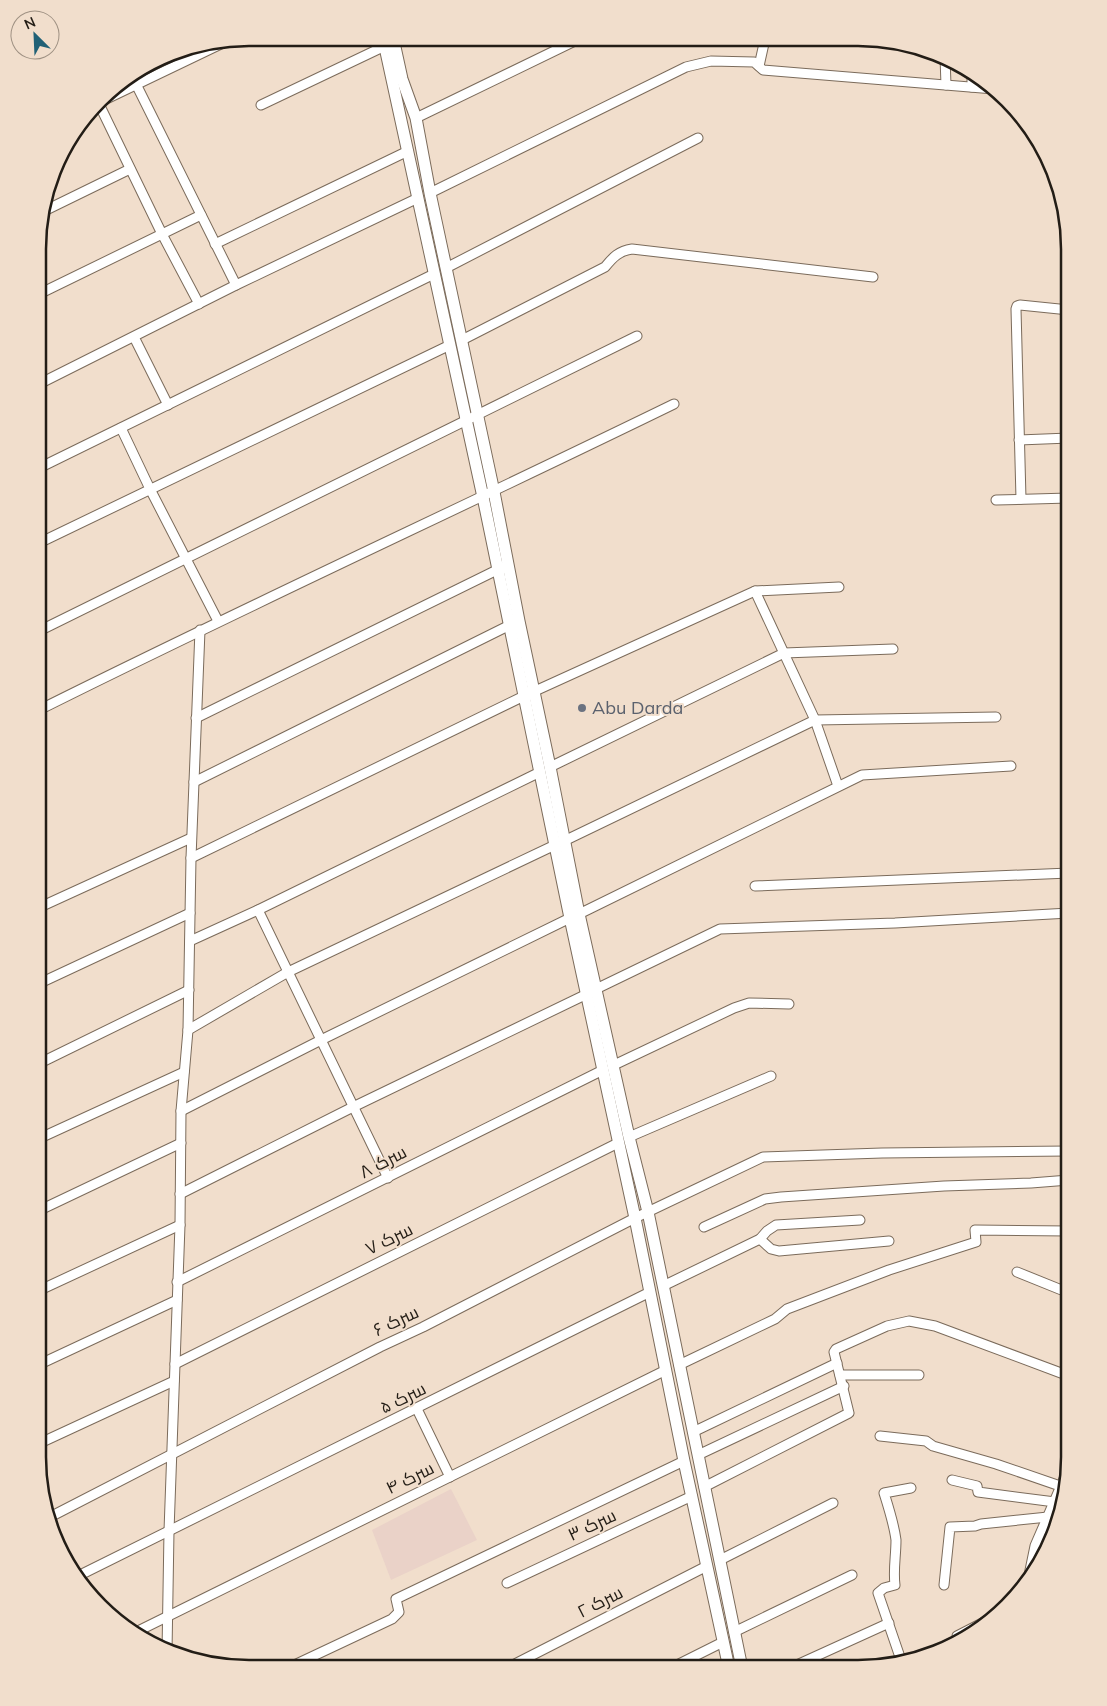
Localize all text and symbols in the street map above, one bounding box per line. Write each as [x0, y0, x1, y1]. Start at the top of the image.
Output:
north arrow [10, 10, 60, 60]
text: N [21, 13, 38, 33]
place label: Abu Darda [592, 696, 683, 719]
marker: Abu Darda [576, 702, 588, 714]
street label: سرک ۸ [355, 1140, 410, 1183]
street label: سرک ۷ [361, 1217, 416, 1260]
street label: سرک ۶ [369, 1300, 422, 1341]
street label: سرک ۵ [376, 1377, 430, 1419]
street label: سرک ۴ [382, 1456, 438, 1499]
street label: سرک ۳ [564, 1503, 620, 1546]
street label: سرک ۲ [573, 1580, 627, 1623]

